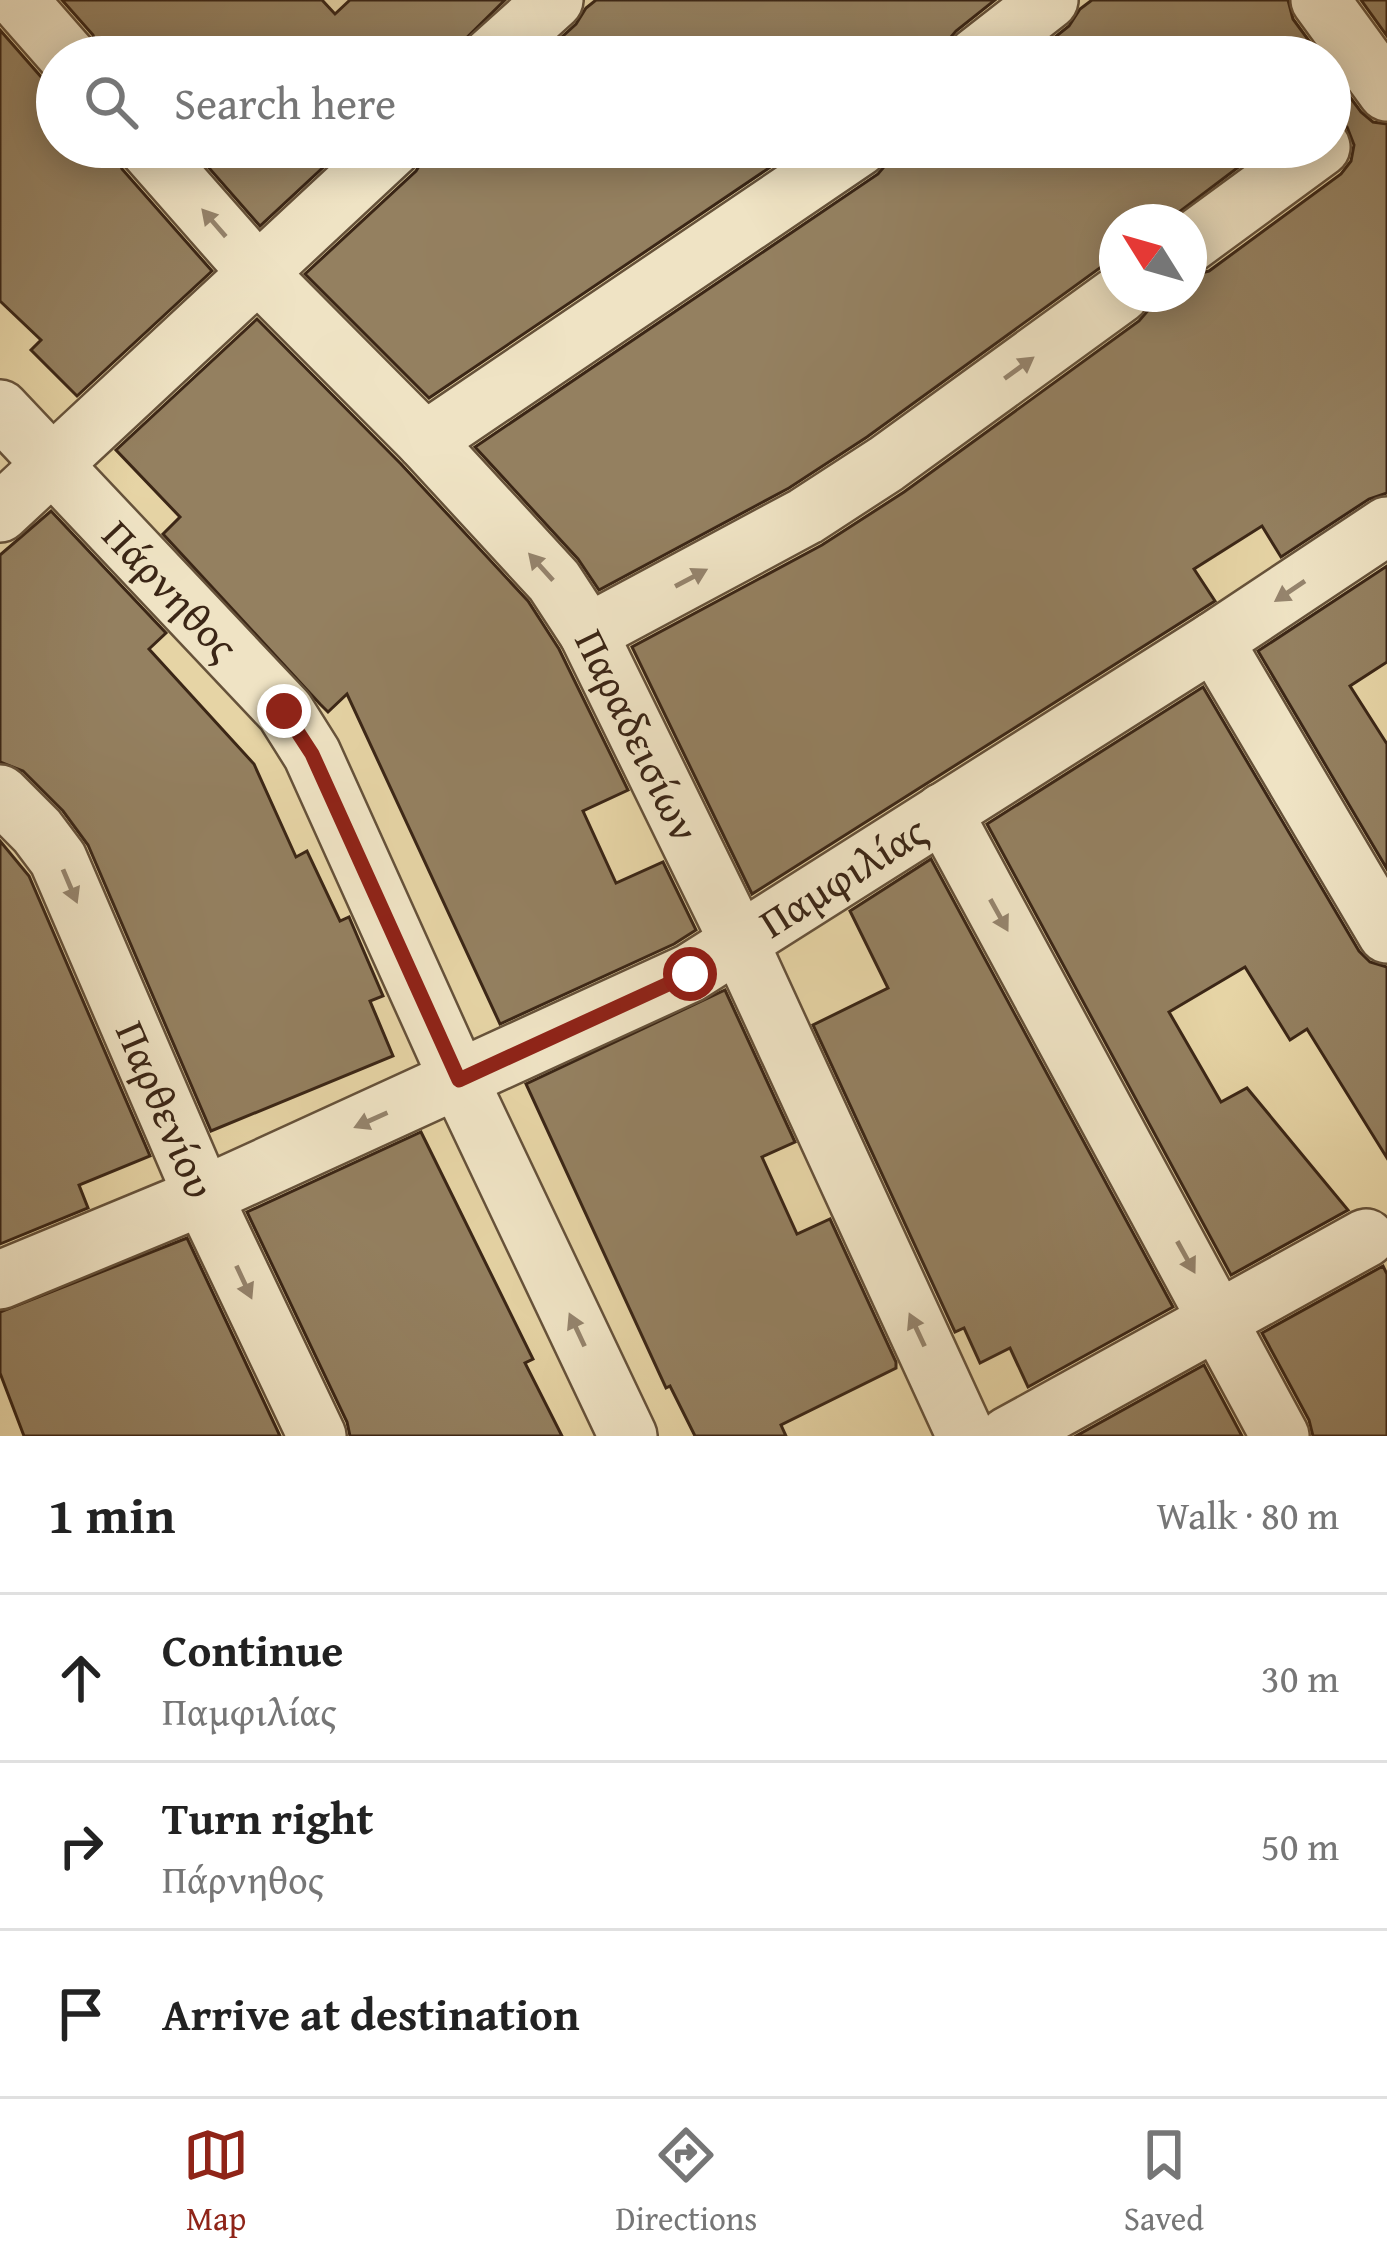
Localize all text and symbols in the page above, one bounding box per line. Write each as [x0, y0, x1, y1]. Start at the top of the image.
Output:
search box [36, 36, 1351, 168]
icon: search [78, 69, 144, 135]
text: Search here [174, 70, 396, 135]
north arrow [1099, 204, 1207, 312]
one-way arrow [201, 209, 228, 238]
one-way arrow [1003, 356, 1035, 380]
street label: Πάρνηθος [89, 505, 254, 674]
one-way arrow [528, 552, 555, 581]
one-way arrow [674, 568, 708, 589]
one-way arrow [1273, 579, 1306, 602]
street label: Παραδεισίων [561, 619, 716, 851]
route end [257, 684, 311, 738]
street label: Παμφιλίας [747, 800, 938, 952]
one-way arrow [61, 869, 80, 905]
one-way arrow [988, 897, 1009, 932]
route start [663, 947, 717, 1001]
street label: Παρθενίου [101, 1011, 231, 1207]
one-way arrow [353, 1110, 388, 1130]
one-way arrow [1175, 1240, 1196, 1275]
one-way arrow [234, 1265, 254, 1300]
one-way arrow [567, 1312, 587, 1347]
one-way arrow [907, 1312, 927, 1347]
text: 1 min [48, 1477, 175, 1552]
text: Walk · 80 m [1157, 1486, 1339, 1543]
text: Continue [162, 1617, 343, 1682]
icon: ahead [48, 1645, 114, 1711]
text: 30 m [1261, 1649, 1339, 1706]
text: Παμφιλίας [162, 1682, 337, 1739]
text: Turn right [162, 1785, 374, 1850]
icon: right [48, 1813, 114, 1879]
text: 50 m [1261, 1817, 1339, 1874]
text: Πάρνηθος [162, 1850, 324, 1907]
icon: arrive [48, 1981, 114, 2047]
text: Arrive at destination [162, 1981, 580, 2046]
tab: Map [183, 2122, 249, 2242]
tab: Directions [616, 2122, 757, 2242]
tab: Saved [1124, 2122, 1204, 2242]

